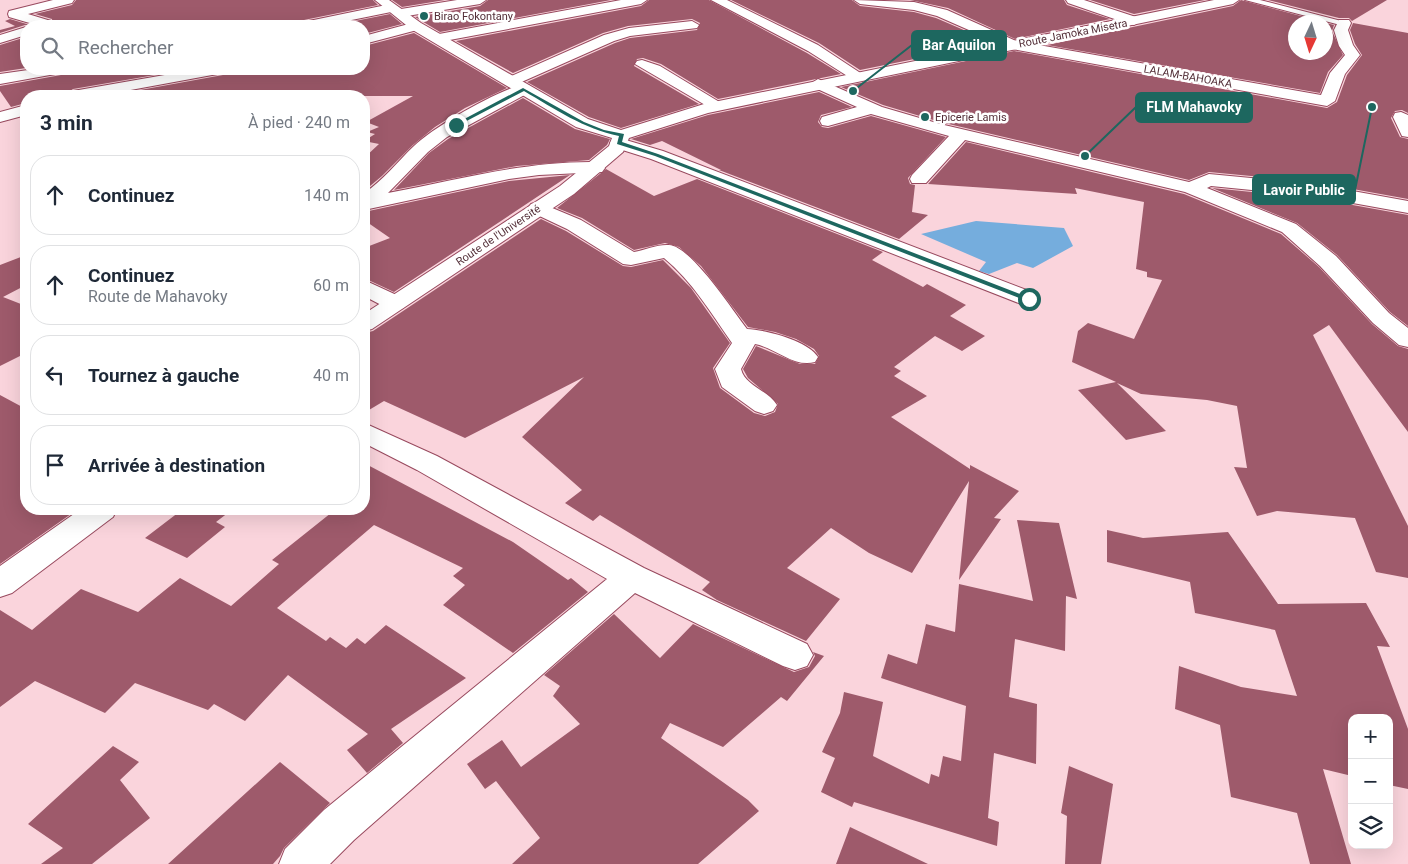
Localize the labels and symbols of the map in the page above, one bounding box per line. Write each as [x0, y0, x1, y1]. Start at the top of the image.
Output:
marker: Birao Fokontany [418, 10, 430, 22]
place label: Birao Fokontany [434, 10, 514, 23]
north arrow [1288, 15, 1333, 60]
street label: Route Jamoka Misetra [1018, 17, 1129, 50]
callout: Bar Aquilon [912, 31, 1006, 60]
text: Bar Aquilon [922, 37, 996, 53]
street label: LALAM-BAHOAKA [1143, 62, 1234, 91]
callout: FLM Mahavoky [1136, 93, 1252, 122]
text: FLM Mahavoky [1146, 99, 1243, 115]
marker: Epicerie Lamis [919, 111, 931, 123]
place label: Epicerie Lamis [935, 111, 1007, 124]
route end [445, 114, 468, 137]
callout: Lavoir Public [1253, 175, 1355, 204]
text: Lavoir Public [1263, 182, 1345, 198]
street label: Route de l'Université [454, 202, 543, 269]
route start [1018, 288, 1041, 311]

